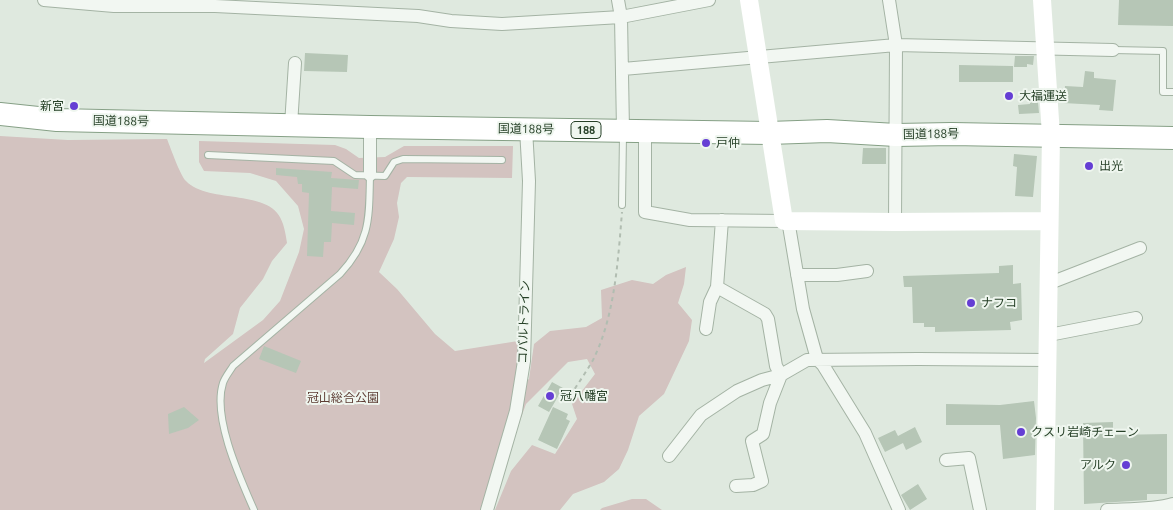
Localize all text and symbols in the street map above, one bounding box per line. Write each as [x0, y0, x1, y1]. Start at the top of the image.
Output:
place label: 大福運送 [1019, 89, 1067, 103]
marker: 大福運送 [1003, 90, 1015, 102]
place label: 新宮 [40, 99, 64, 113]
marker: 新宮 [68, 100, 80, 112]
street label: 国道188号 [93, 113, 149, 129]
street label: 国道188号 [498, 121, 554, 137]
road number: 188 [571, 122, 601, 138]
street label: 国道188号 [903, 126, 959, 142]
place label: 戸仲 [716, 136, 740, 150]
marker: 戸仲 [700, 137, 712, 149]
place label: 出光 [1099, 159, 1123, 173]
marker: 出光 [1083, 160, 1095, 172]
street label: コバルトライン [515, 280, 533, 364]
place label: ナフコ [981, 296, 1017, 310]
marker: ナフコ [965, 297, 977, 309]
place label: 冠八幡宮 [560, 389, 608, 403]
marker: 冠八幡宮 [544, 390, 556, 402]
park label: 冠山総合公園 [307, 391, 379, 405]
place label: クスリ岩崎チェーン [1031, 425, 1139, 439]
marker: クスリ岩崎チェーン [1015, 426, 1027, 438]
place label: アルク [1080, 458, 1116, 472]
marker: アルク [1120, 459, 1132, 471]

